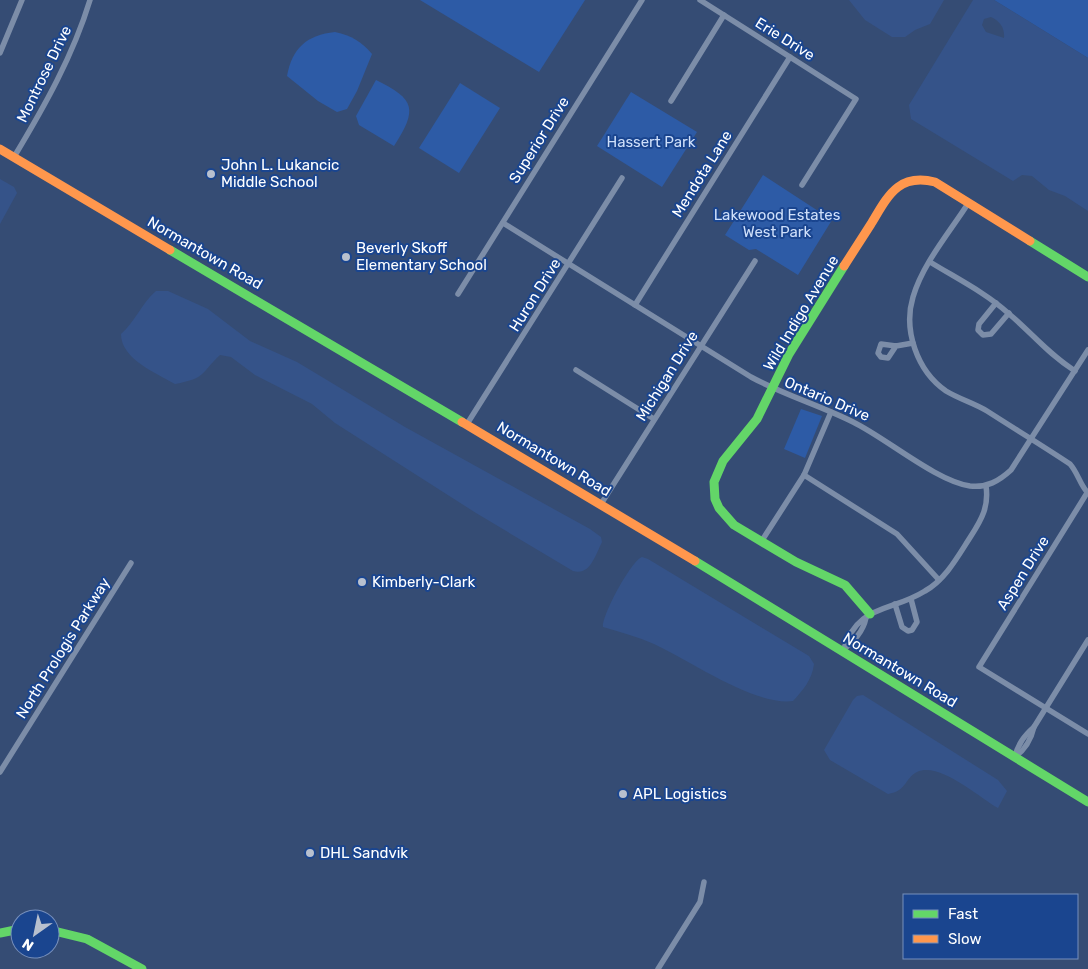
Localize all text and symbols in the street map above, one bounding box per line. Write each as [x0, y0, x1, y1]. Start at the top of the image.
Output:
street label: Erie Drive [752, 14, 818, 64]
street label: Montrose Drive [13, 23, 75, 125]
street label: Superior Drive [505, 93, 573, 187]
street label: Mendota Lane [668, 127, 736, 221]
park label: Hassert Park [606, 133, 696, 151]
place label: John L. Lukancic Middle School [221, 156, 339, 191]
marker: John L. Lukancic Middle School [205, 168, 217, 180]
park label: Lakewood Estates West Park [714, 206, 841, 241]
street label: Normantown Road [144, 213, 266, 293]
place label: Beverly Skoff Elementary School [356, 239, 487, 274]
marker: Beverly Skoff Elementary School [340, 251, 352, 263]
street label: Wild Indigo Avenue [760, 252, 842, 374]
street label: Huron Drive [505, 255, 565, 335]
street label: Michigan Drive [632, 328, 702, 424]
street label: Ontario Drive [782, 373, 872, 425]
street label: Normantown Road [494, 418, 614, 500]
street label: Aspen Drive [993, 533, 1053, 613]
place label: Kimberly-Clark [372, 573, 475, 591]
street label: North Prologis Parkway [12, 574, 114, 722]
marker: Kimberly-Clark [356, 576, 368, 588]
street label: Normantown Road [840, 629, 960, 711]
place label: APL Logistics [633, 785, 727, 803]
marker: APL Logistics [617, 788, 629, 800]
place label: DHL Sandvik [320, 844, 408, 862]
marker: DHL Sandvik [304, 847, 316, 859]
legend [903, 894, 1078, 959]
text: Fast [948, 905, 978, 923]
north arrow [10, 909, 60, 959]
text: Slow [948, 930, 981, 948]
text: N [19, 935, 37, 954]

